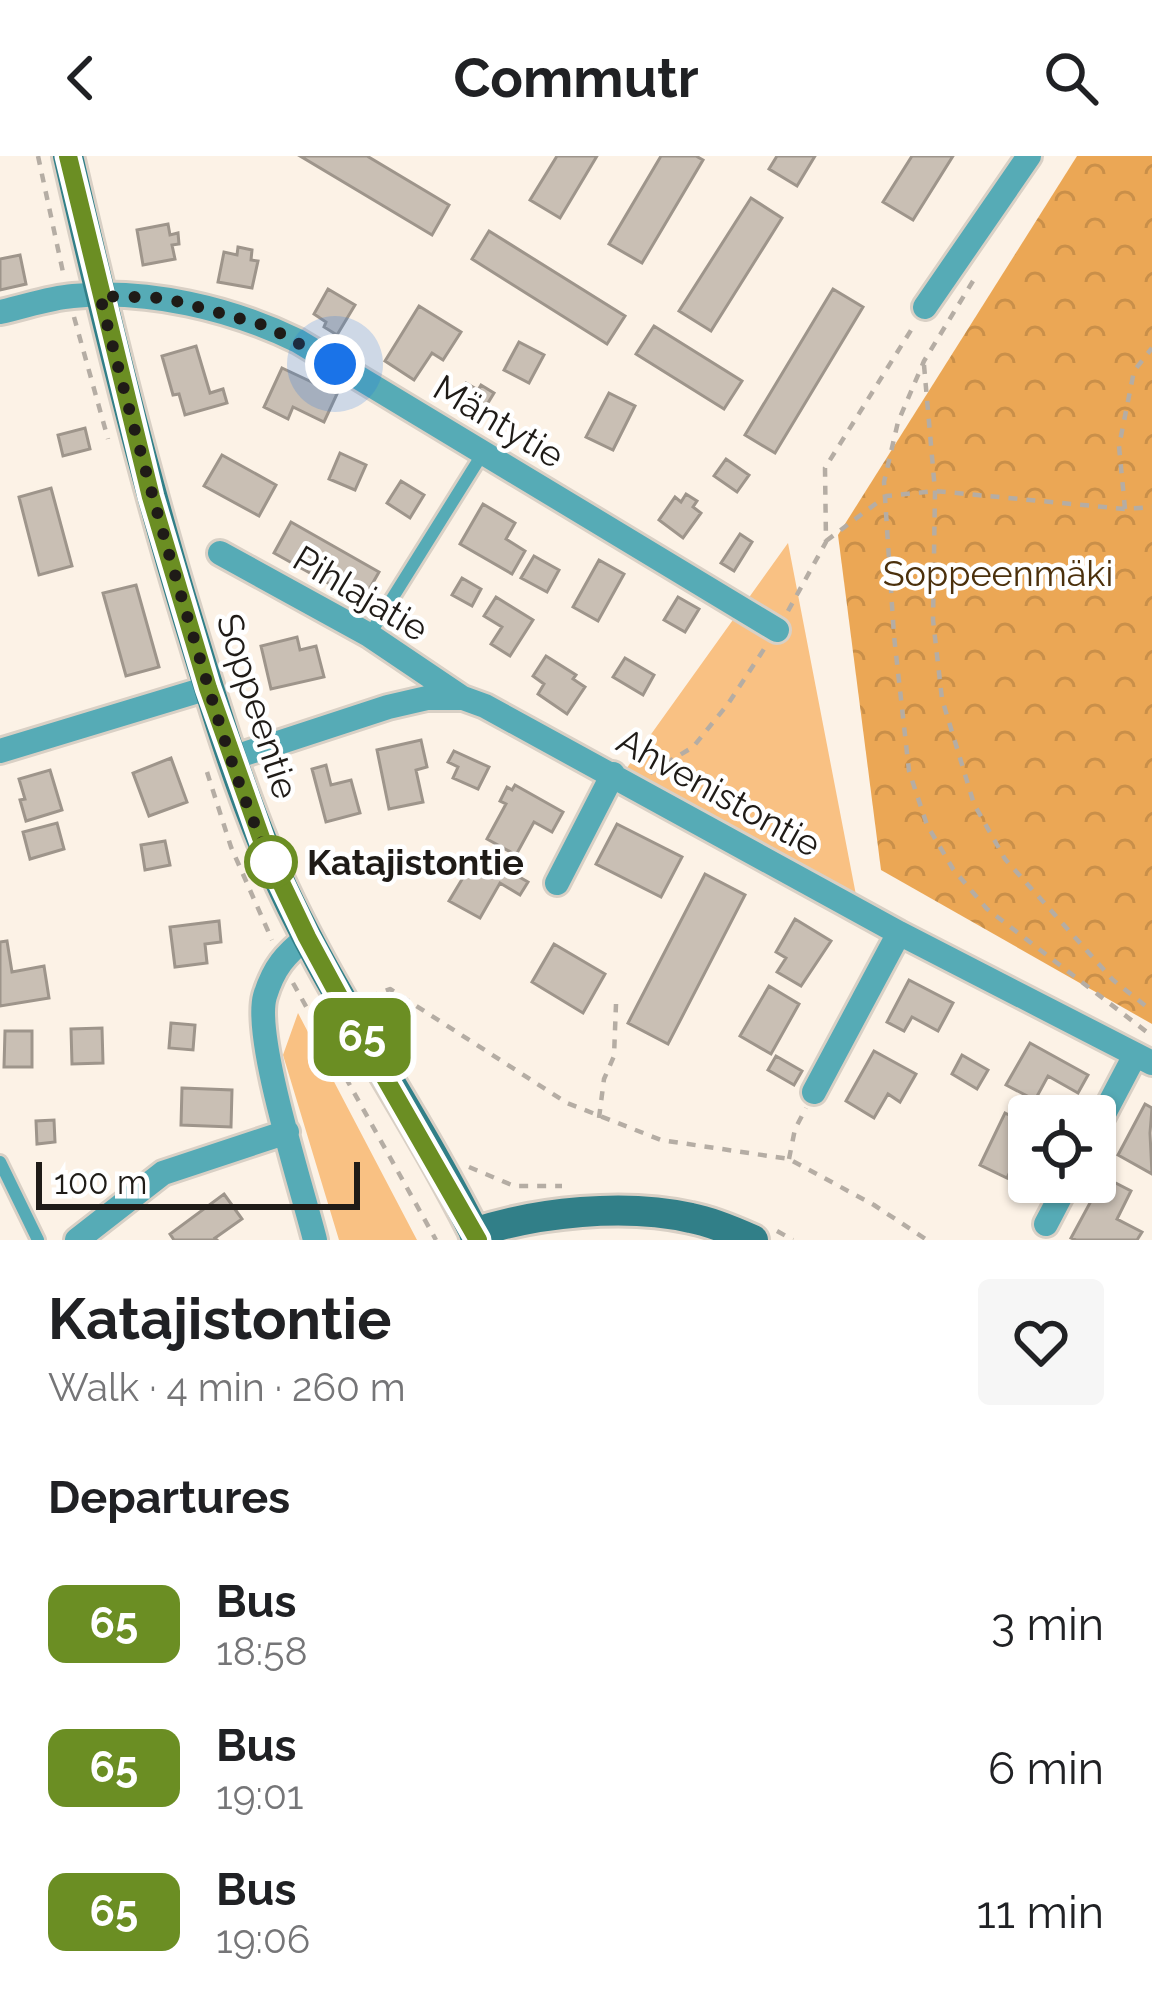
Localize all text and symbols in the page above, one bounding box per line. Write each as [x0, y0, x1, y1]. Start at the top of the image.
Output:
icon: back [48, 45, 114, 111]
icon: search [1038, 45, 1104, 111]
text: Commutr [453, 46, 699, 110]
your location [305, 334, 365, 394]
street label: Mäntytie [426, 366, 572, 476]
street label: Pihlajatie [286, 537, 436, 649]
park label: Soppeenmäki [883, 552, 1113, 594]
street label: Soppeentie [208, 608, 308, 804]
street label: Ahvenistontie [610, 719, 828, 865]
marker: Katajistontie [246, 837, 296, 887]
place label: Katajistontie [307, 841, 524, 883]
line badge: 65 [308, 998, 416, 1076]
text: 65 [338, 1012, 386, 1061]
map controls [1008, 1095, 1116, 1203]
button: locate [1008, 1095, 1116, 1203]
scale bar [36, 1156, 360, 1209]
text: 100 m [54, 1163, 147, 1202]
button: heart [978, 1279, 1104, 1405]
text: Katajistontie [48, 1285, 391, 1352]
text: Walk · 4 min · 260 m [48, 1364, 406, 1410]
text: Departures [48, 1471, 290, 1524]
text: Bus [216, 1575, 297, 1628]
text: 3 min [991, 1598, 1104, 1651]
text: 65 [90, 1599, 138, 1648]
text: 18:58 [216, 1628, 308, 1674]
text: Bus [216, 1719, 297, 1772]
text: 6 min [988, 1742, 1104, 1795]
text: 65 [90, 1743, 138, 1792]
text: 19:01 [216, 1772, 303, 1818]
text: Bus [216, 1863, 297, 1916]
text: 11 min [977, 1886, 1104, 1939]
text: 65 [90, 1887, 138, 1936]
text: 19:06 [216, 1916, 310, 1962]

